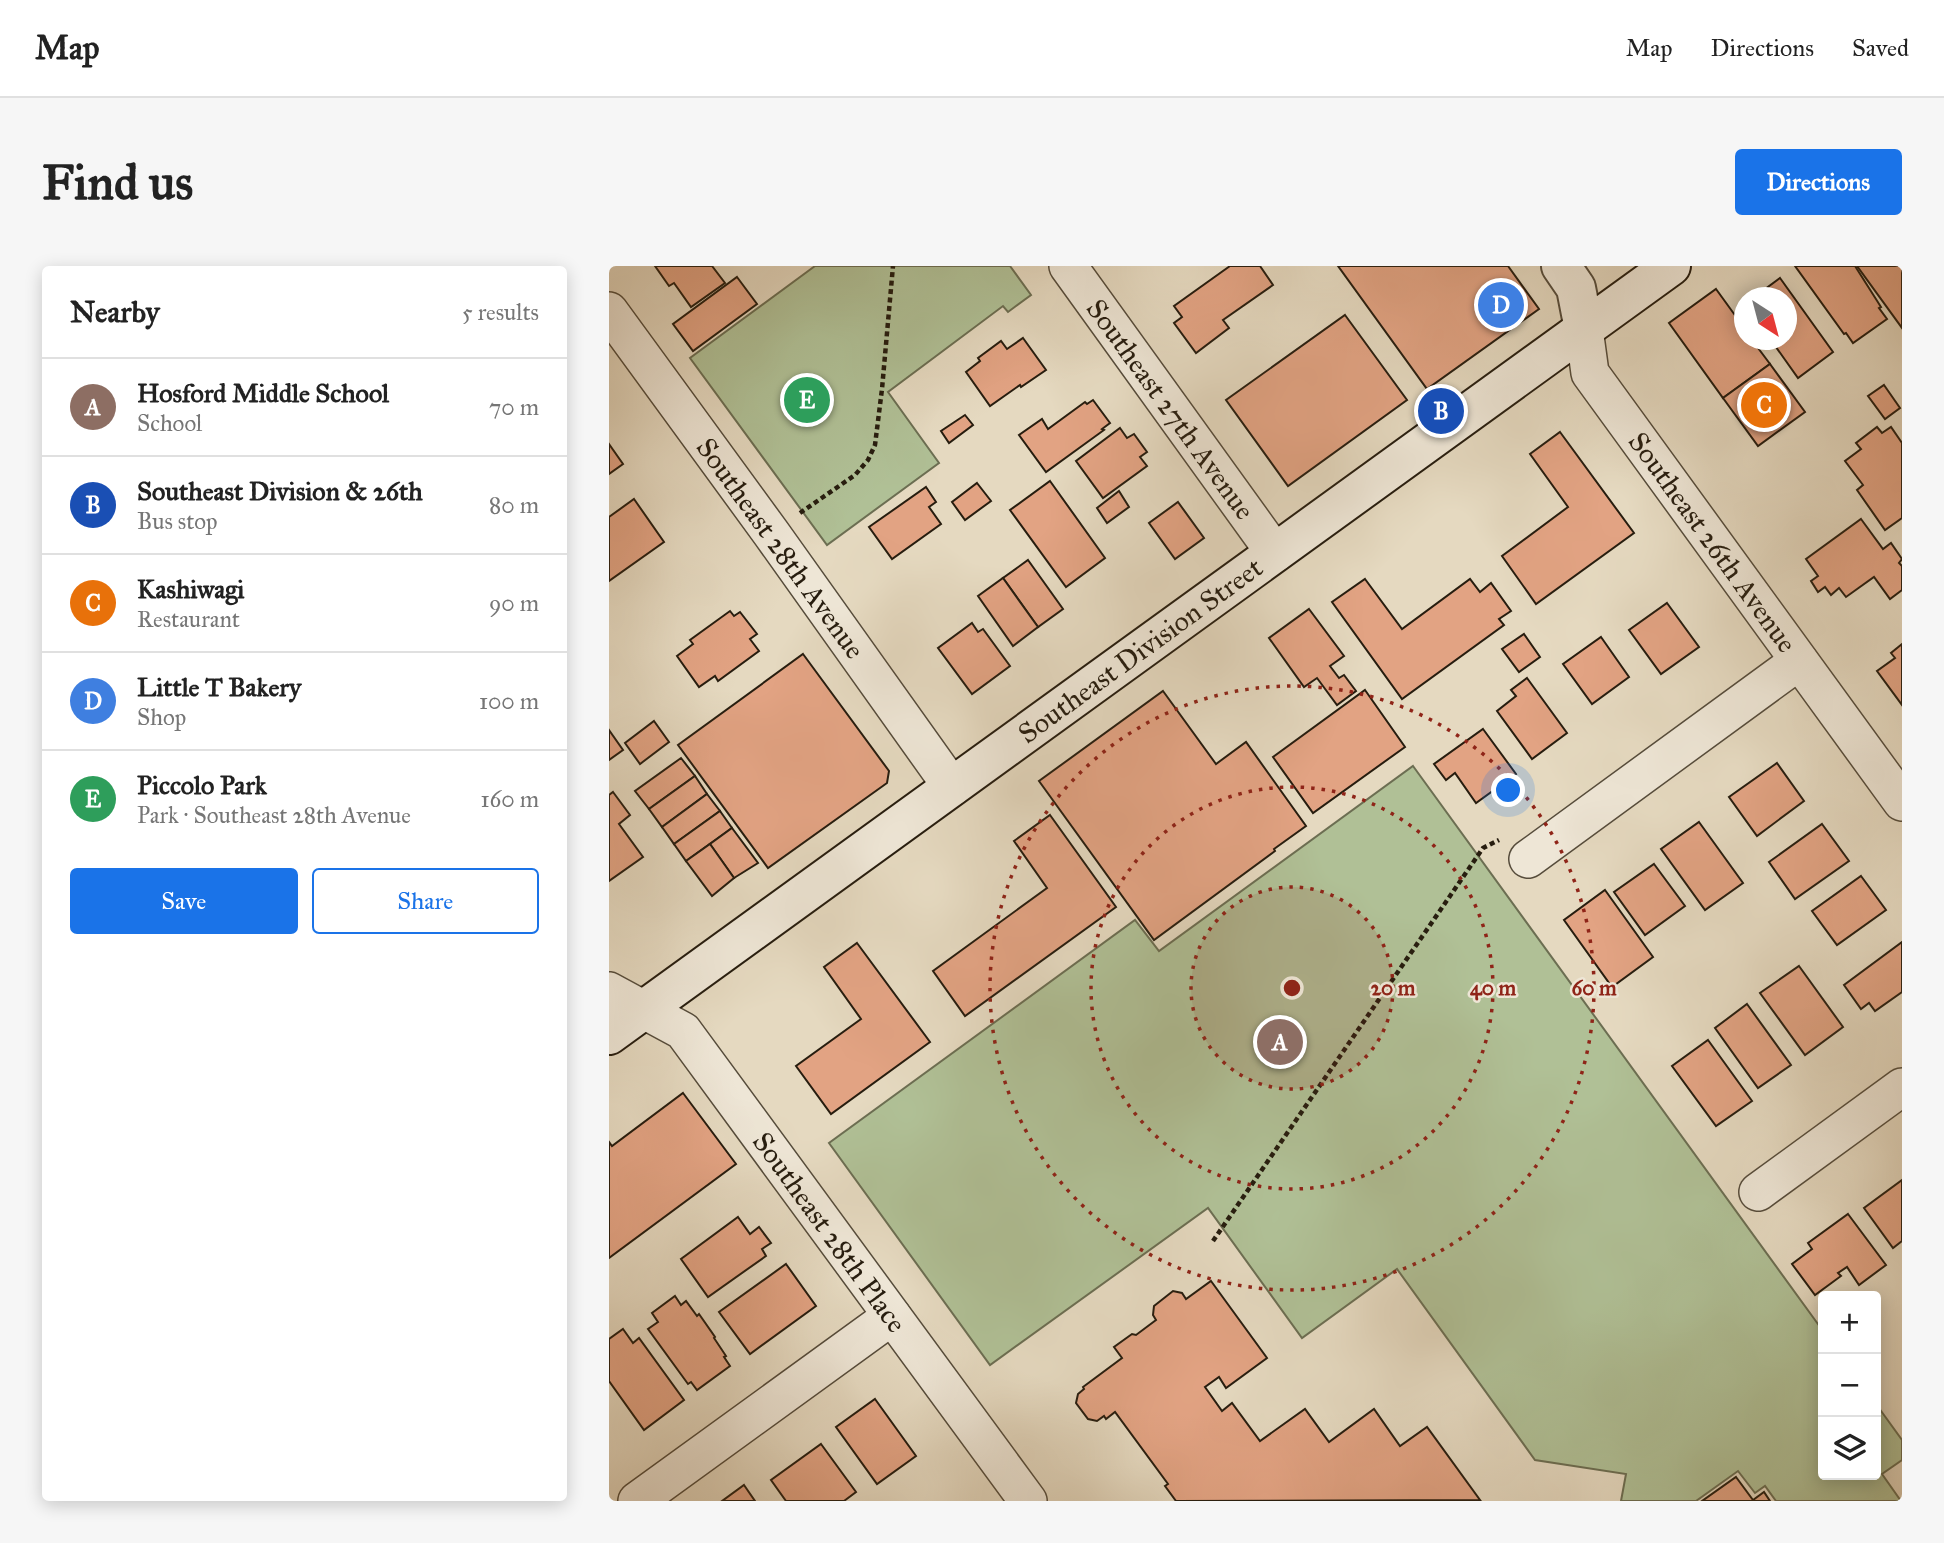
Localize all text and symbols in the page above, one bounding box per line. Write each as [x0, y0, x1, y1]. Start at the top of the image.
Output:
text: Map [35, 28, 99, 68]
text: Map [1626, 33, 1673, 63]
text: Directions [1711, 33, 1814, 63]
text: Saved [1852, 33, 1909, 63]
button: Directions [1735, 149, 1902, 215]
text: Find us [42, 153, 193, 212]
pin: D [1478, 279, 1524, 331]
north arrow [1734, 287, 1797, 350]
street label: Southeast 27th Avenue [1079, 292, 1262, 526]
text: Nearby [70, 294, 160, 330]
text: 5 results [462, 298, 539, 326]
pin: E [784, 374, 830, 426]
text: Hosford Middle School [137, 377, 389, 409]
pin: C [1741, 379, 1787, 431]
pin: B [1418, 385, 1464, 437]
text: A [85, 393, 101, 421]
text: 70 m [489, 393, 539, 421]
text: School [137, 409, 202, 437]
street label: Southeast 26th Avenue [1621, 425, 1804, 659]
street label: Southeast 28th Avenue [689, 431, 873, 666]
text: Southeast Division & 26th [137, 475, 423, 507]
text: B [85, 491, 101, 519]
text: 80 m [489, 491, 539, 519]
text: Bus stop [137, 507, 218, 535]
street label: Southeast Division Street [1011, 550, 1270, 751]
text: Kashiwagi [137, 573, 244, 605]
text: C [85, 589, 101, 617]
text: 90 m [489, 589, 539, 617]
text: Restaurant [137, 605, 240, 633]
text: Little T Bakery [137, 671, 301, 703]
text: D [84, 687, 102, 715]
text: 100 m [479, 687, 539, 715]
text: Shop [137, 703, 186, 731]
text: Piccolo Park [137, 769, 267, 801]
your location [1491, 773, 1525, 807]
text: E [85, 785, 101, 813]
text: 160 m [481, 785, 539, 813]
text: Park · Southeast 28th Avenue [137, 801, 411, 829]
button: Save [70, 868, 298, 934]
button: Share [312, 868, 539, 934]
text: 20 m [1371, 975, 1416, 1001]
text: 40 m [1470, 975, 1516, 1001]
text: 60 m [1571, 975, 1617, 1001]
centre of rings [1280, 976, 1304, 1000]
pin: A [1257, 1016, 1303, 1068]
street label: Southeast 28th Place [745, 1125, 914, 1339]
map controls [1818, 1291, 1881, 1480]
button: + [1818, 1291, 1881, 1354]
button: − [1818, 1354, 1881, 1417]
button: layers [1818, 1417, 1881, 1480]

